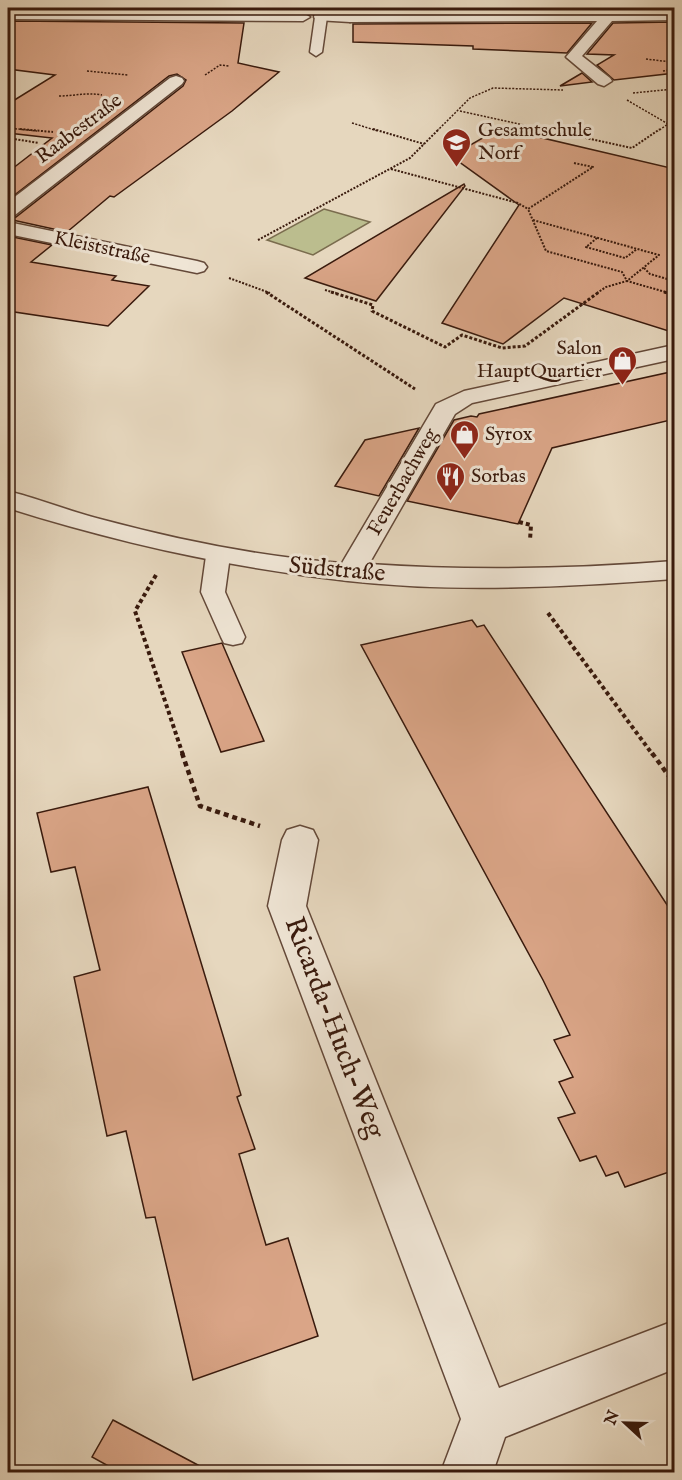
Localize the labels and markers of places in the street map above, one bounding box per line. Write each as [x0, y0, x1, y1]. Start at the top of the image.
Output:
place label: Gesamtschule Norf [478, 118, 592, 166]
school or university icon: Gesamtschule Norf [441, 126, 473, 168]
place label: Salon HauptQuartier [477, 336, 603, 384]
shop icon: Salon HauptQuartier [607, 344, 639, 386]
shop icon: Syrox [448, 418, 480, 460]
place label: Syrox [485, 422, 533, 447]
restaurant icon: Sorbas [434, 460, 466, 502]
place label: Sorbas [471, 464, 526, 489]

